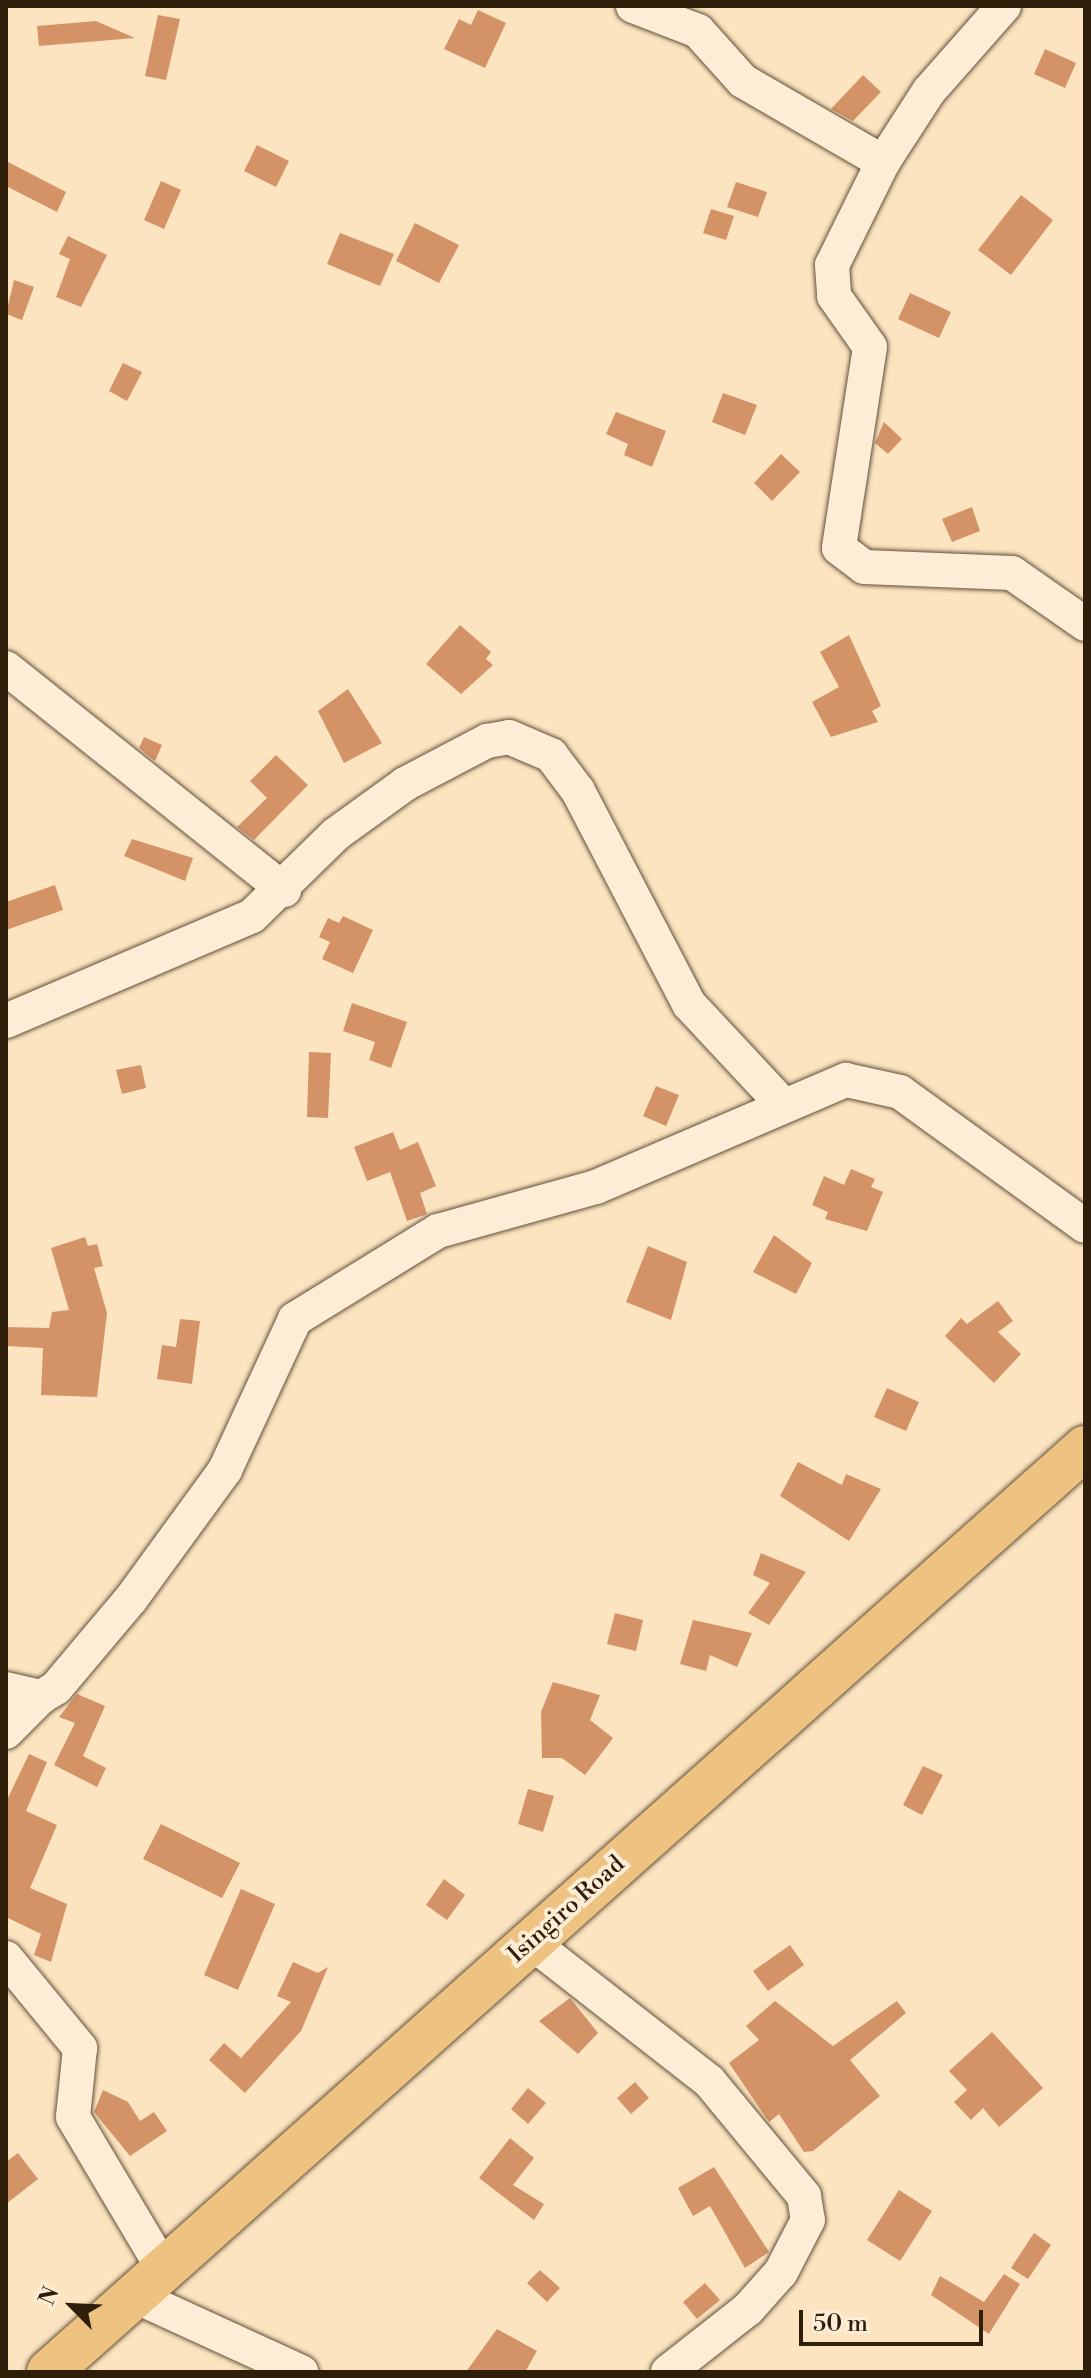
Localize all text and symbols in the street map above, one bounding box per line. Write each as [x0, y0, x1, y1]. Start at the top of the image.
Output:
street label: Isingiro Road [503, 1850, 631, 1970]
north arrow [32, 2266, 112, 2346]
text: N [34, 2283, 65, 2309]
scale bar [803, 2294, 987, 2344]
text: 50 m [813, 2309, 868, 2339]

